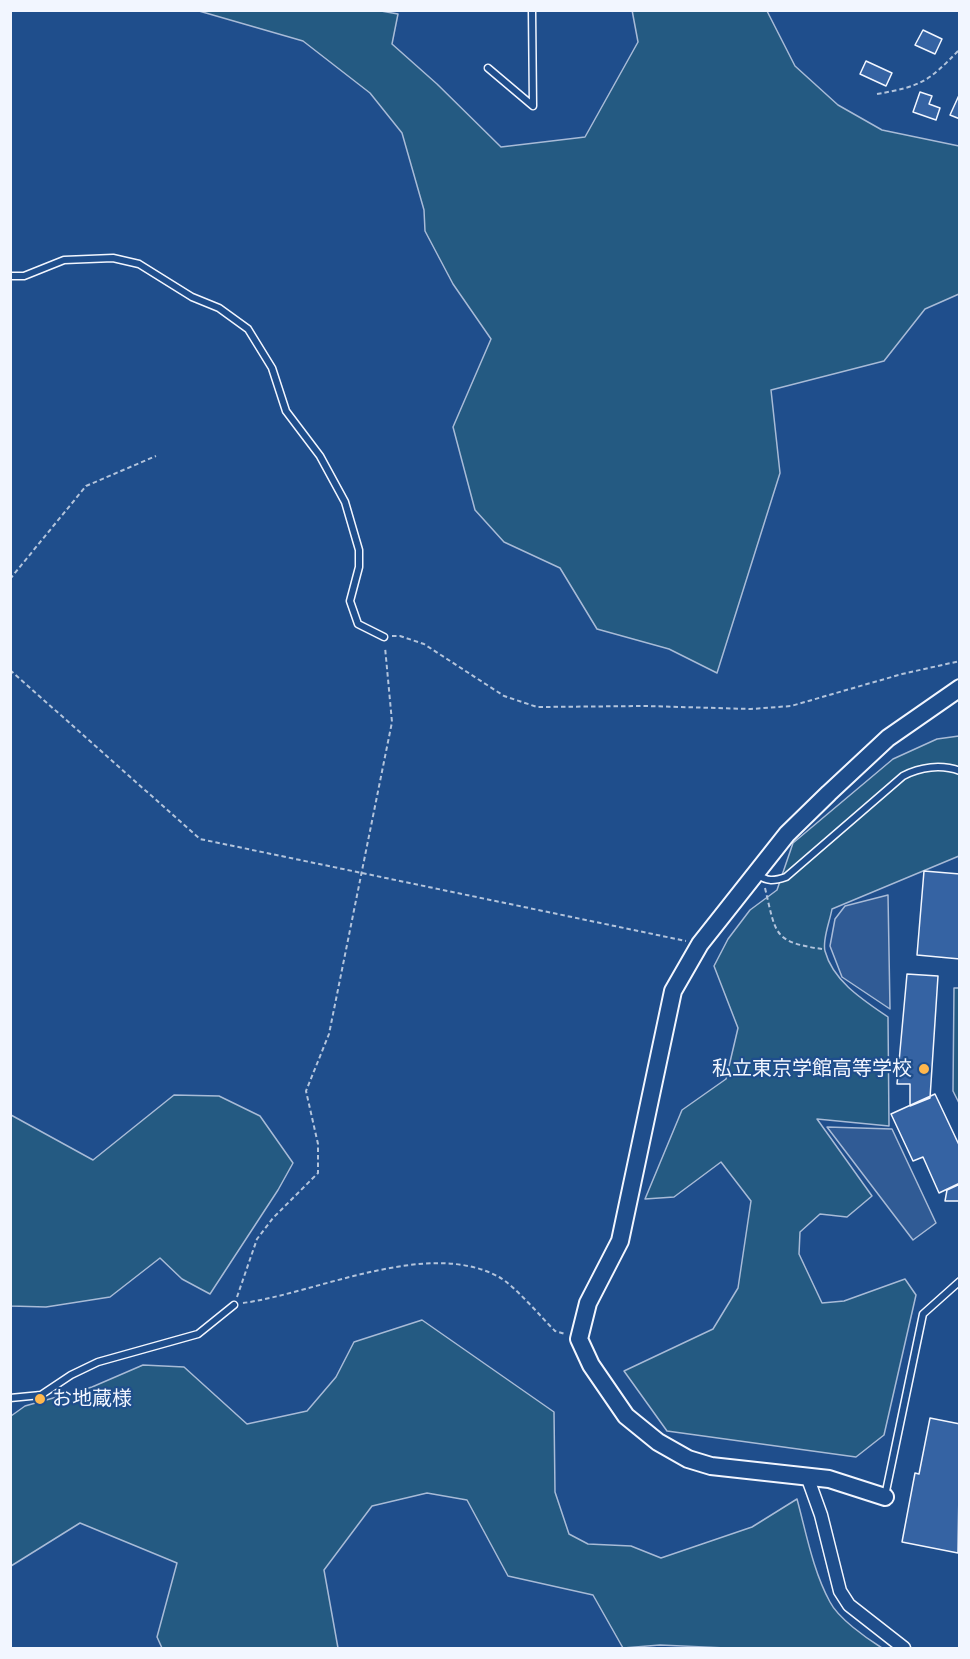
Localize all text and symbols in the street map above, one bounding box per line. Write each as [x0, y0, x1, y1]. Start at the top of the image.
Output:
place label: 私立東京学館高等学校 [712, 1057, 912, 1081]
marker: 私立東京学館高等学校 [917, 1062, 931, 1076]
place label: お地蔵様 [52, 1387, 132, 1411]
marker: お地蔵様 [33, 1392, 47, 1406]

